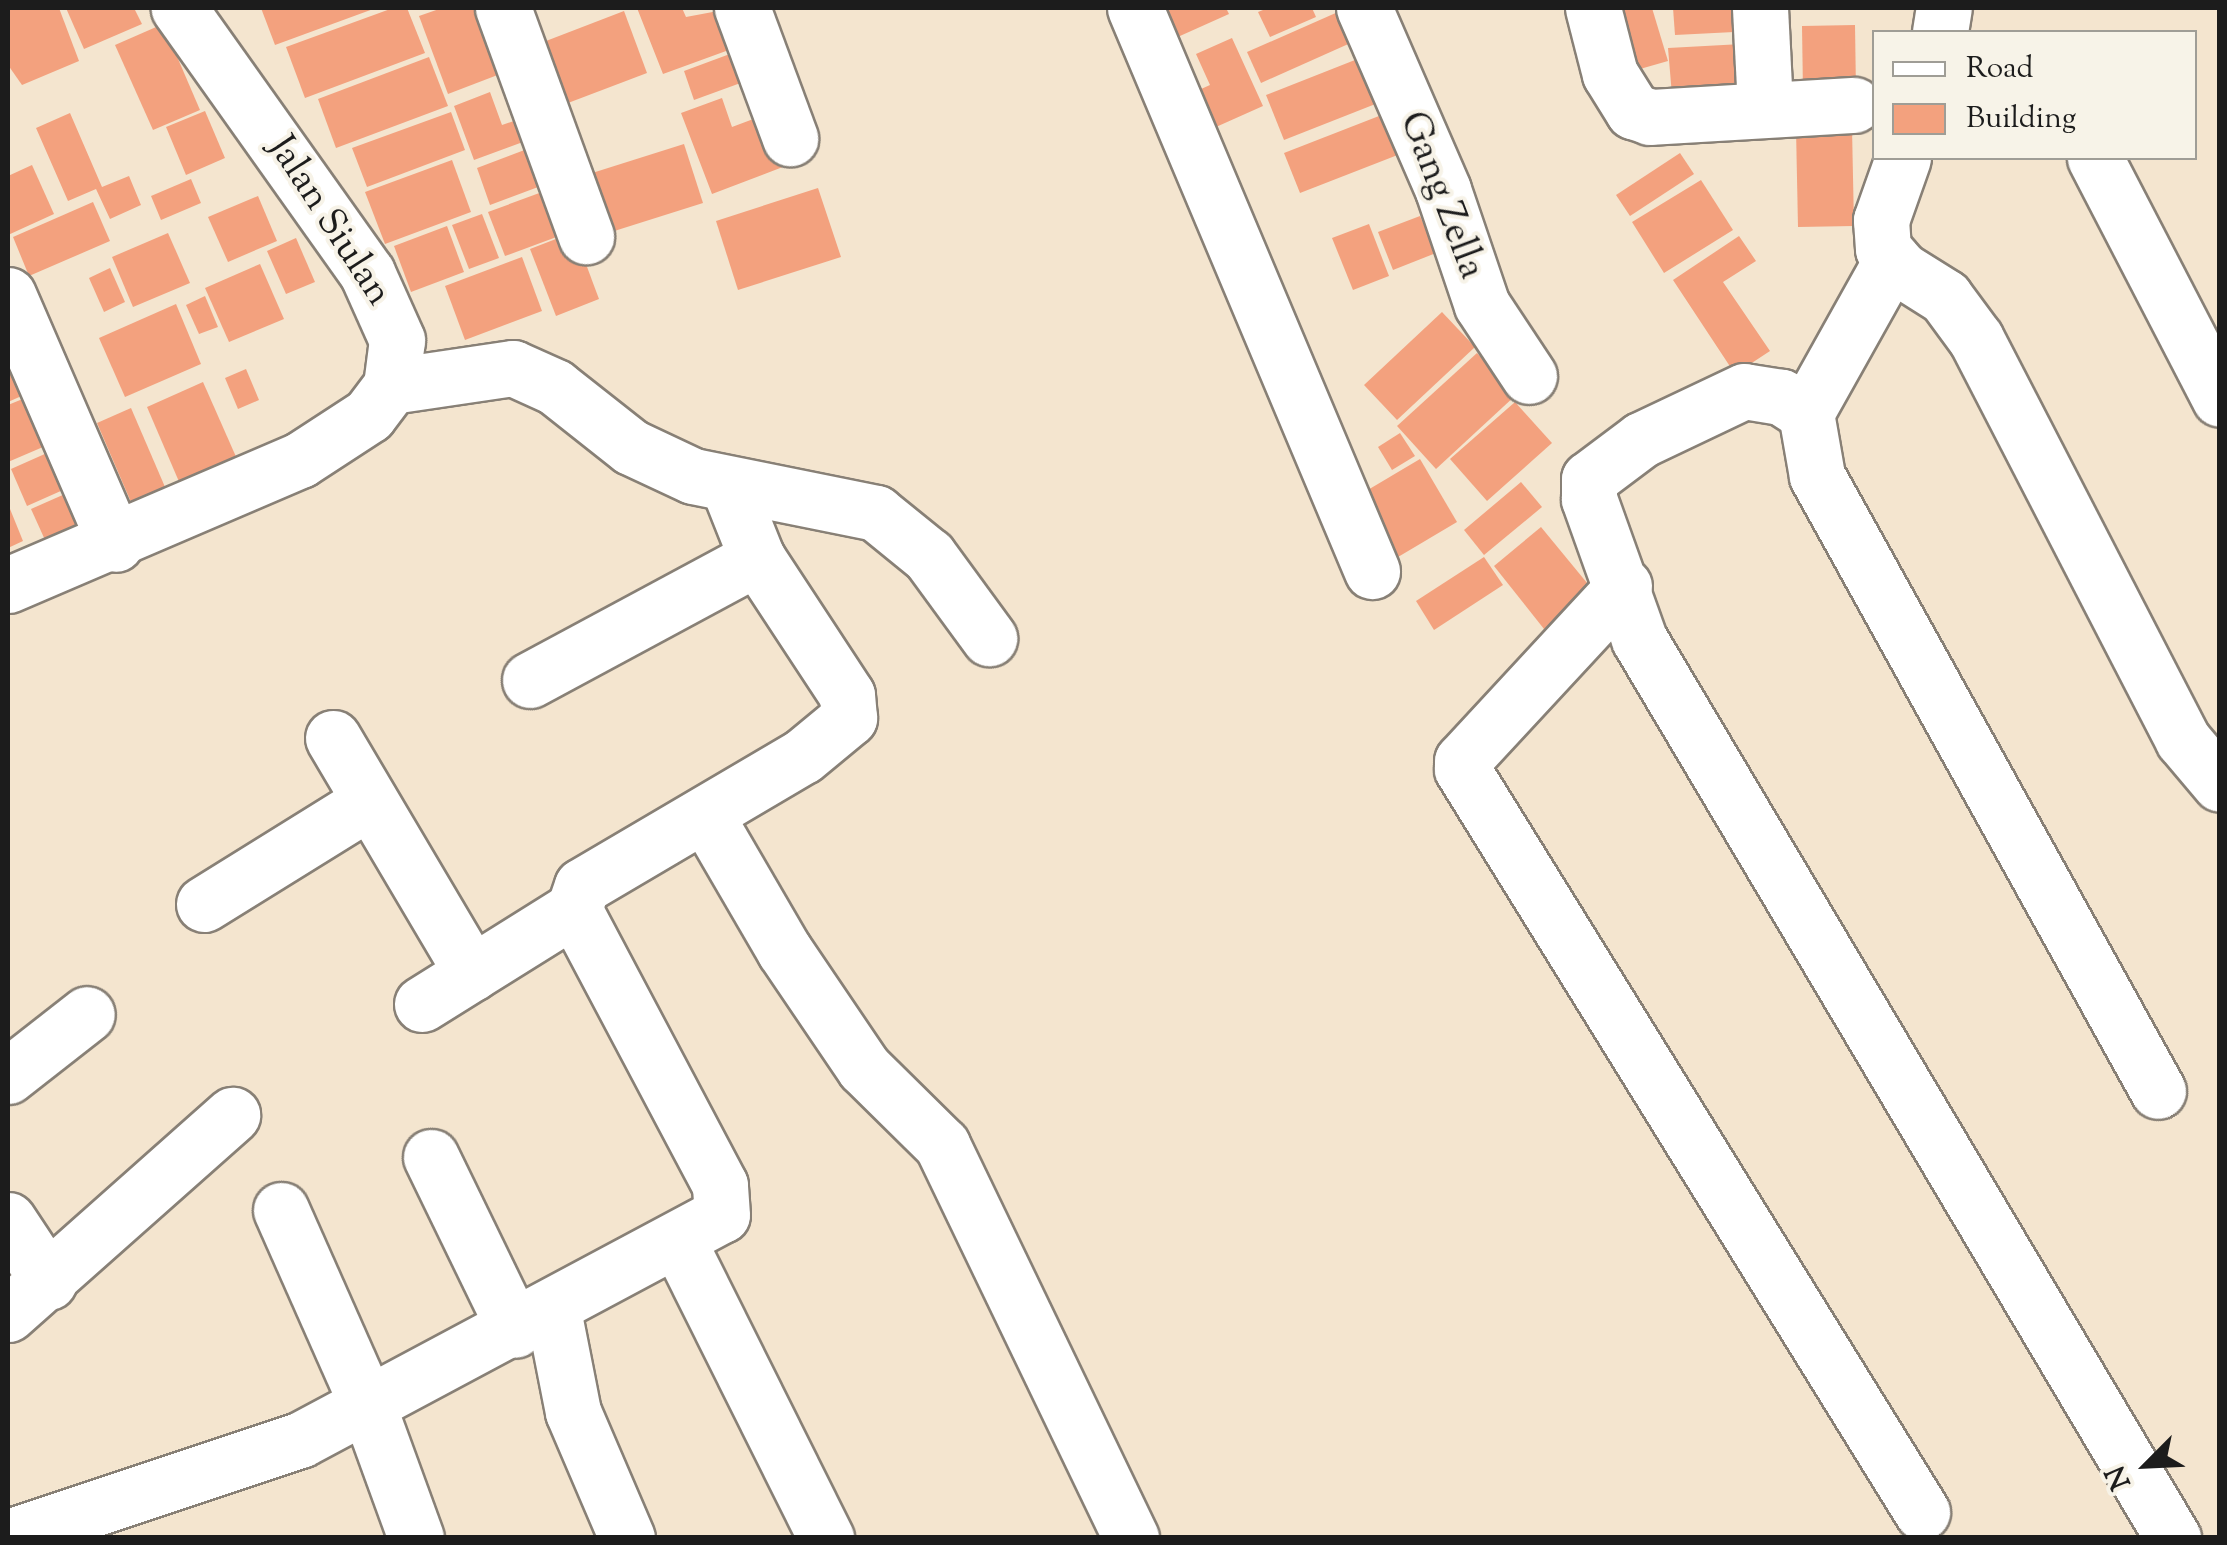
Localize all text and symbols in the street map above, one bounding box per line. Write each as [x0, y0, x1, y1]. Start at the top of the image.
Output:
legend [1872, 30, 2197, 160]
text: Road [1966, 48, 2033, 91]
text: Building [1966, 98, 2076, 141]
street label: Gang Zella [1387, 106, 1493, 286]
street label: Jalan Siulan [256, 129, 400, 315]
north arrow [2097, 1415, 2197, 1515]
text: N [2097, 1459, 2142, 1496]

